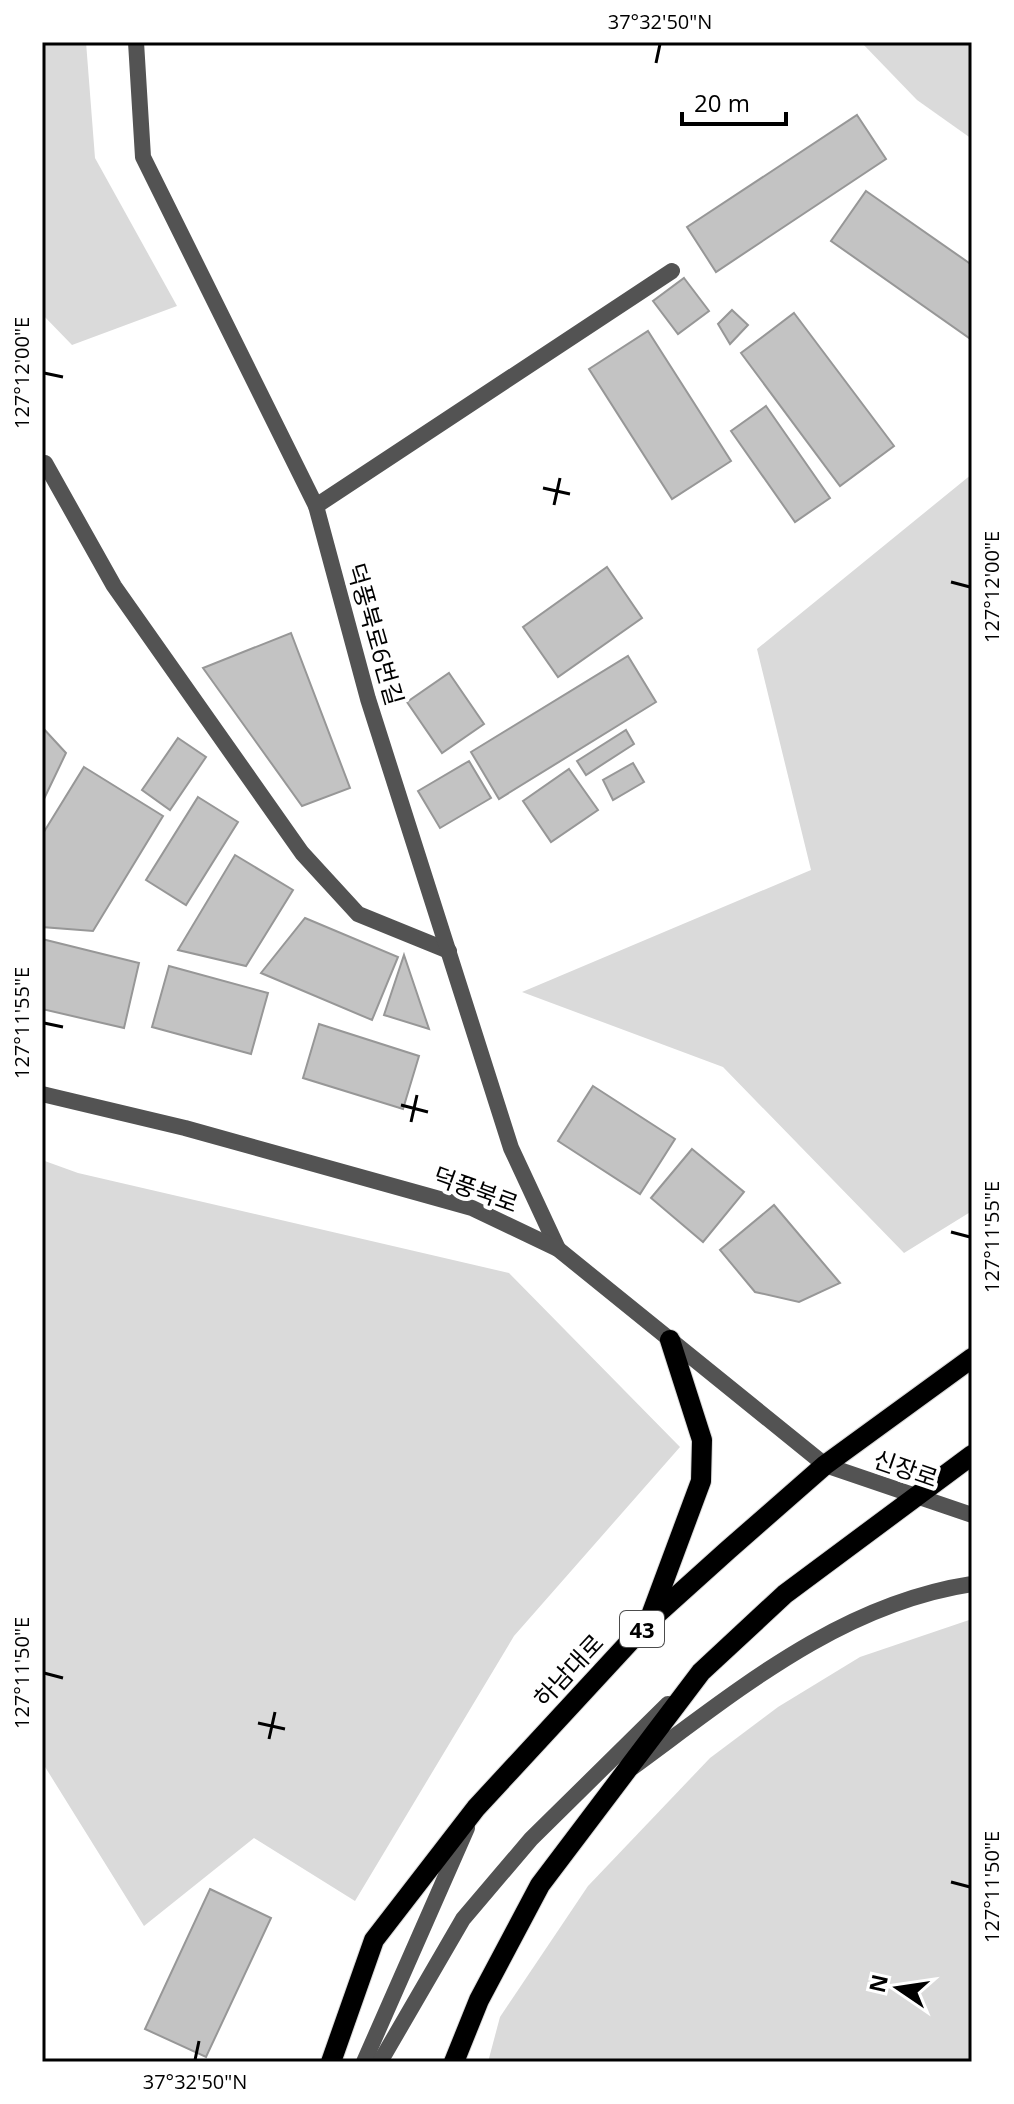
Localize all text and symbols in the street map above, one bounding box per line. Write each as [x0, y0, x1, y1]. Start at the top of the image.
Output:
text: 37°32'50"N [608, 8, 712, 35]
scale bar [682, 76, 786, 126]
text: 20 m [694, 86, 750, 119]
text: 127°12'00"E [8, 317, 35, 429]
text: 127°12'00"E [978, 531, 1005, 643]
street label: 덕풍북로6번길 [340, 559, 412, 709]
text: 127°11'55"E [8, 967, 35, 1079]
street label: 덕풍북로 [429, 1158, 523, 1220]
text: 127°11'55"E [978, 1181, 1005, 1293]
street label: 신장로 [869, 1442, 943, 1494]
road number: 43 [620, 1611, 664, 1647]
text: 127°11'50"E [8, 1617, 35, 1729]
street label: 하남대로 [526, 1626, 610, 1714]
text: 127°11'50"E [978, 1831, 1005, 1943]
north arrow [858, 1948, 938, 2028]
text: N [861, 1971, 894, 1995]
text: 37°32'50"N [143, 2068, 247, 2095]

